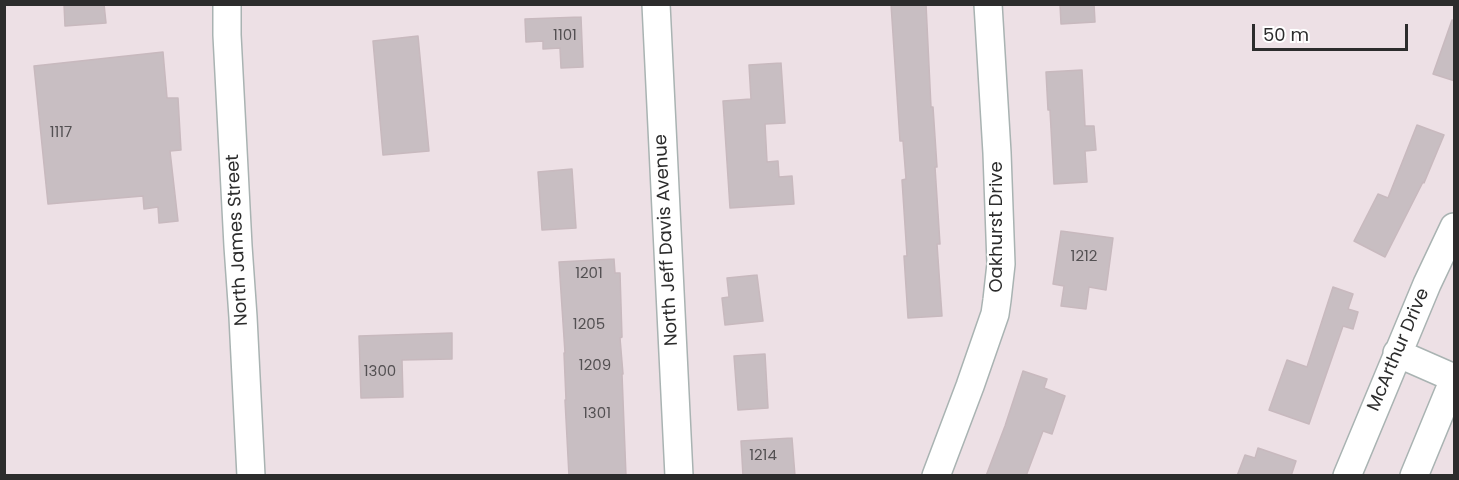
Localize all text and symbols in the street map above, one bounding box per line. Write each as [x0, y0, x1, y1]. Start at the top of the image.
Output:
scale bar [1255, 12, 1411, 50]
text: 50 m [1263, 22, 1309, 47]
house number: 1101 [553, 27, 577, 45]
house number: 1117 [50, 124, 72, 142]
street label: North Jeff Davis Avenue [651, 133, 683, 347]
street label: North James Street [223, 154, 253, 326]
street label: Oakhurst Drive [986, 161, 1008, 293]
house number: 1212 [1071, 248, 1097, 266]
house number: 1201 [575, 265, 603, 283]
street label: McArthur Drive [1363, 285, 1435, 415]
house number: 1205 [573, 316, 605, 334]
house number: 1209 [579, 357, 611, 375]
house number: 1300 [364, 363, 396, 381]
house number: 1301 [583, 405, 611, 423]
house number: 1214 [749, 447, 777, 465]

